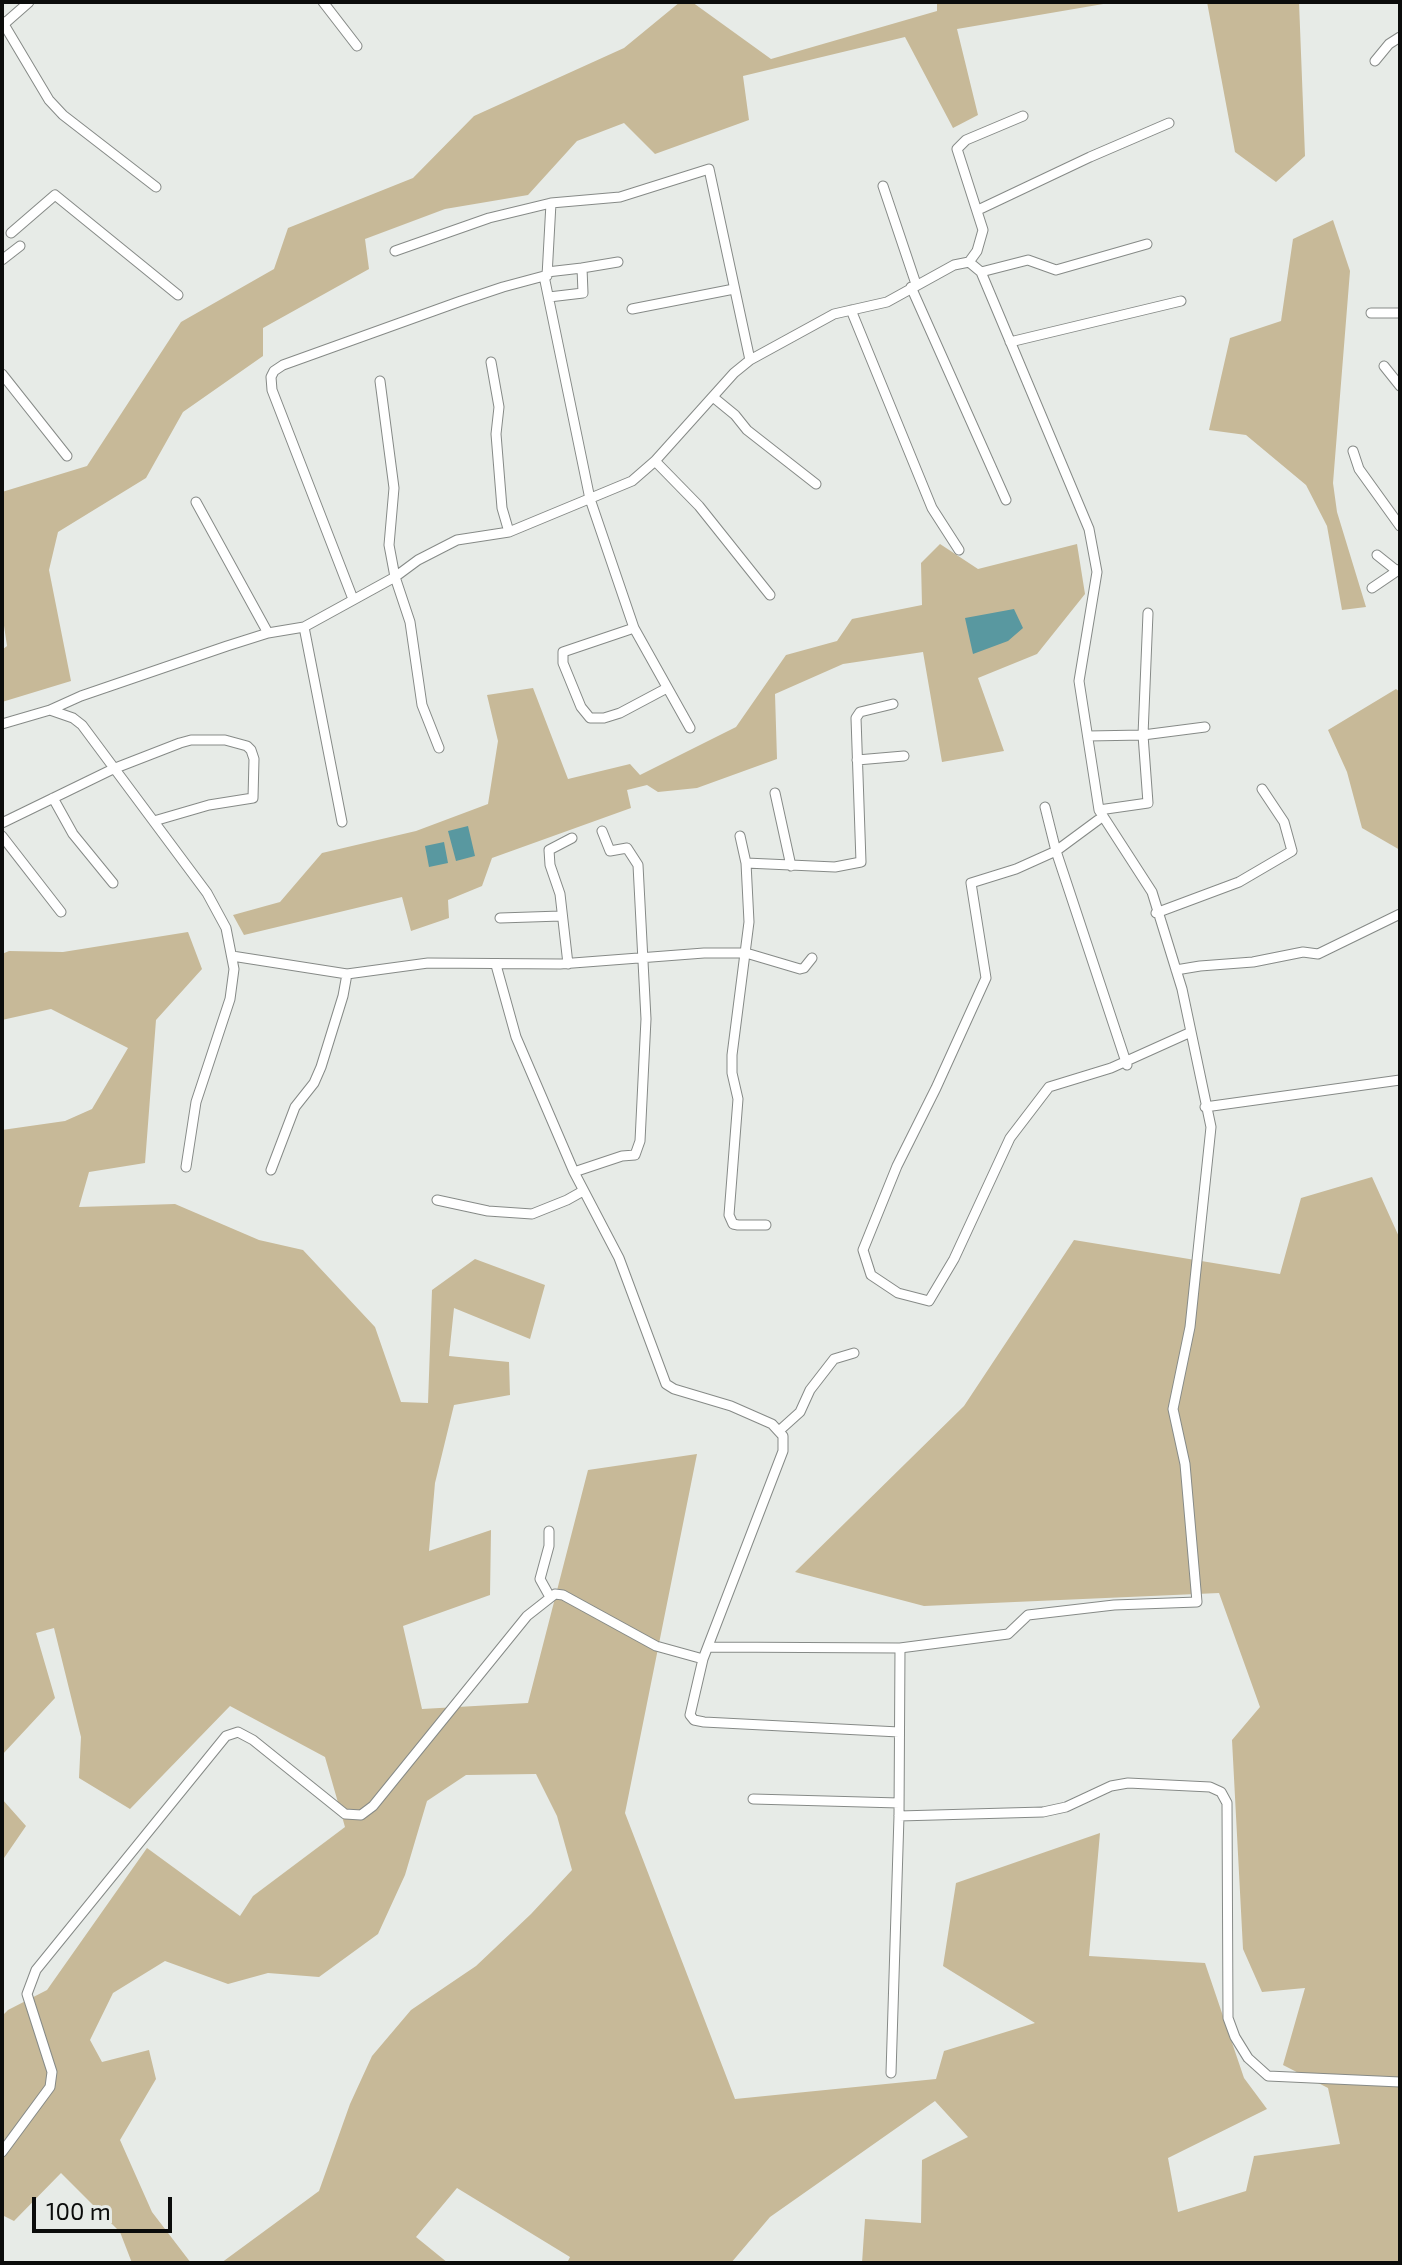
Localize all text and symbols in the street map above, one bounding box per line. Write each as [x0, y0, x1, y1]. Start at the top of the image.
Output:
scale bar [36, 2181, 176, 2231]
text: 100 m [46, 2196, 111, 2225]

